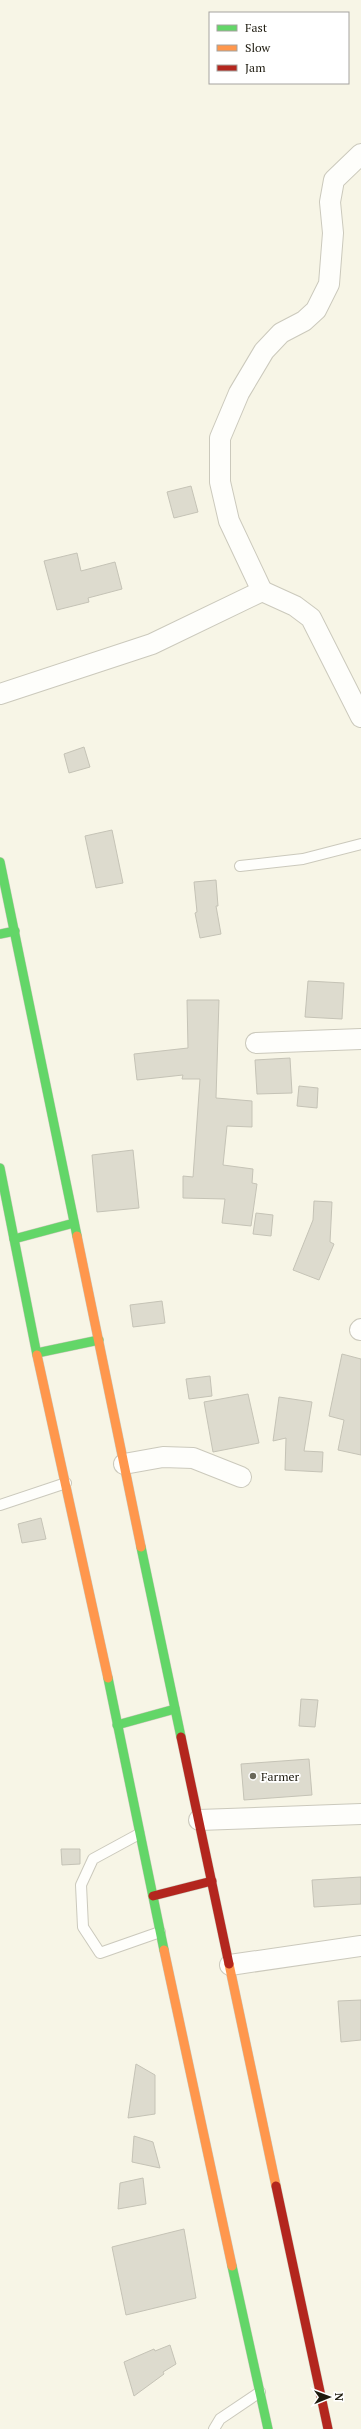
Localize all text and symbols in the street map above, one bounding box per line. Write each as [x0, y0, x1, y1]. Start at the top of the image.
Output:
legend [209, 12, 349, 84]
text: Fast [245, 20, 268, 35]
text: Slow [245, 40, 271, 55]
text: Jam [245, 60, 266, 75]
place label: Farmer [261, 1769, 300, 1784]
marker: Farmer [248, 1771, 258, 1781]
north arrow [309, 2377, 349, 2417]
text: N [332, 2393, 346, 2402]

